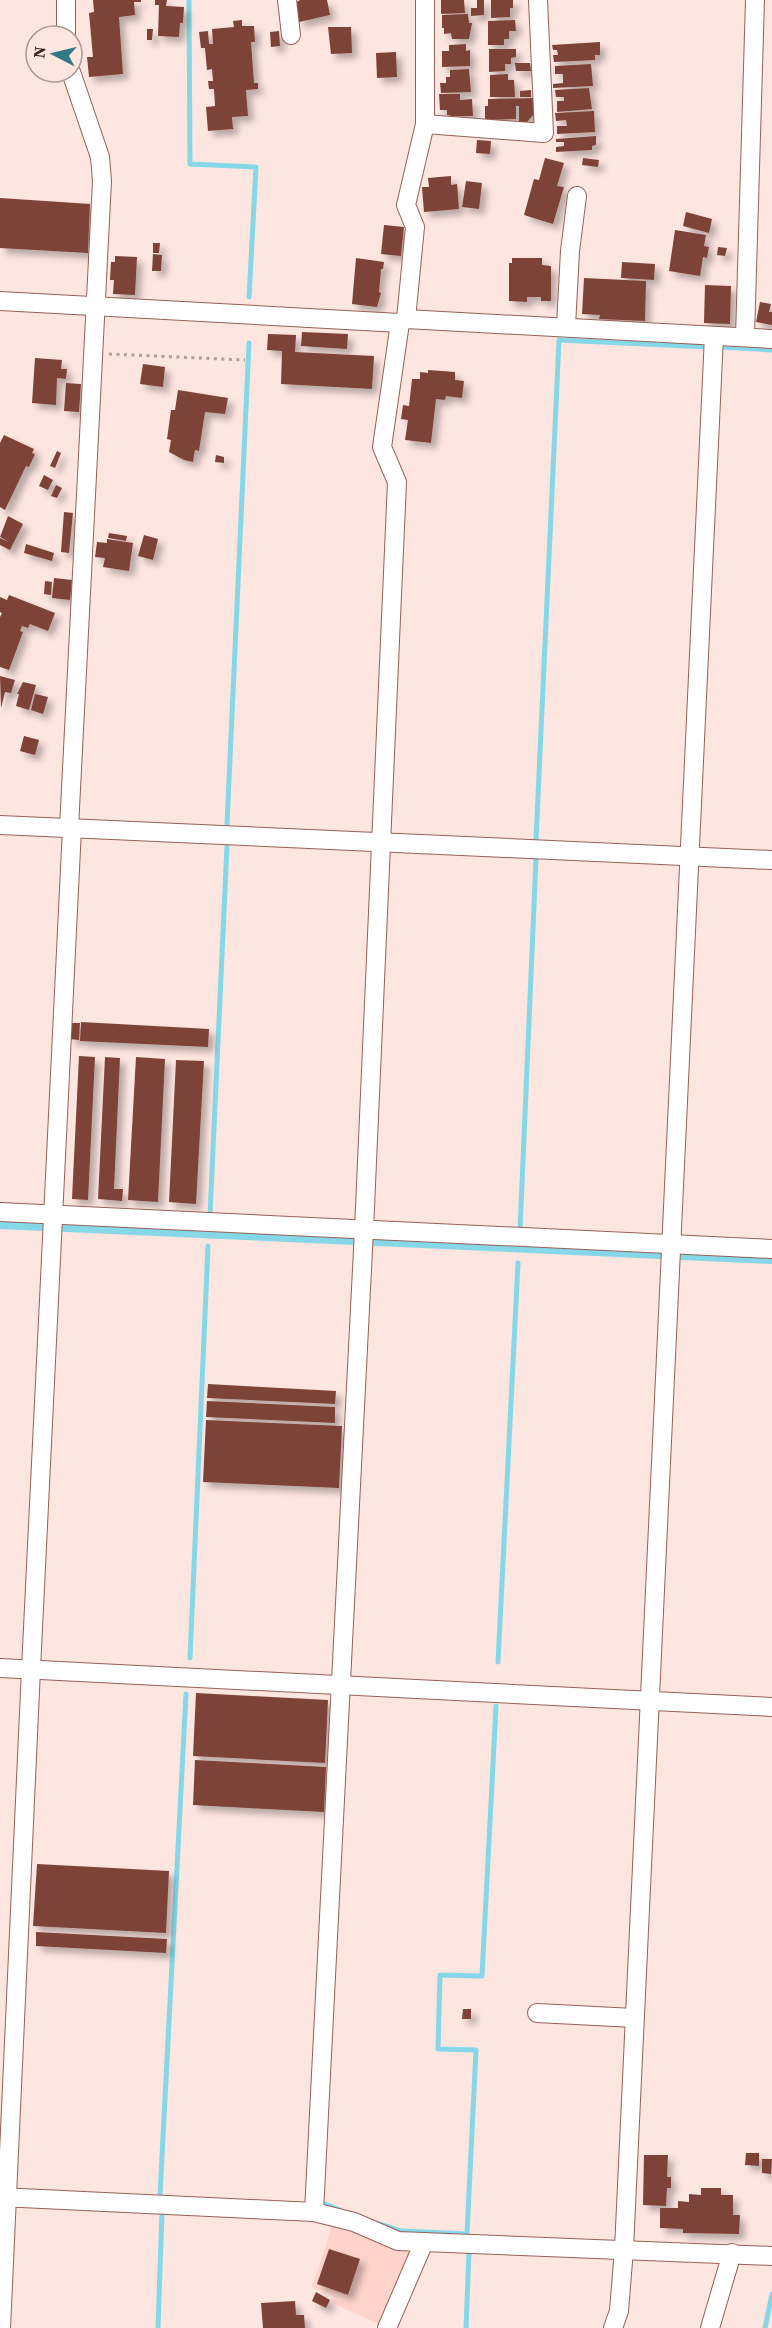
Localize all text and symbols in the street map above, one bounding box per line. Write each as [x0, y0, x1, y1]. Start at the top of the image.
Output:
north arrow [24, 24, 84, 84]
text: N [27, 45, 51, 59]

